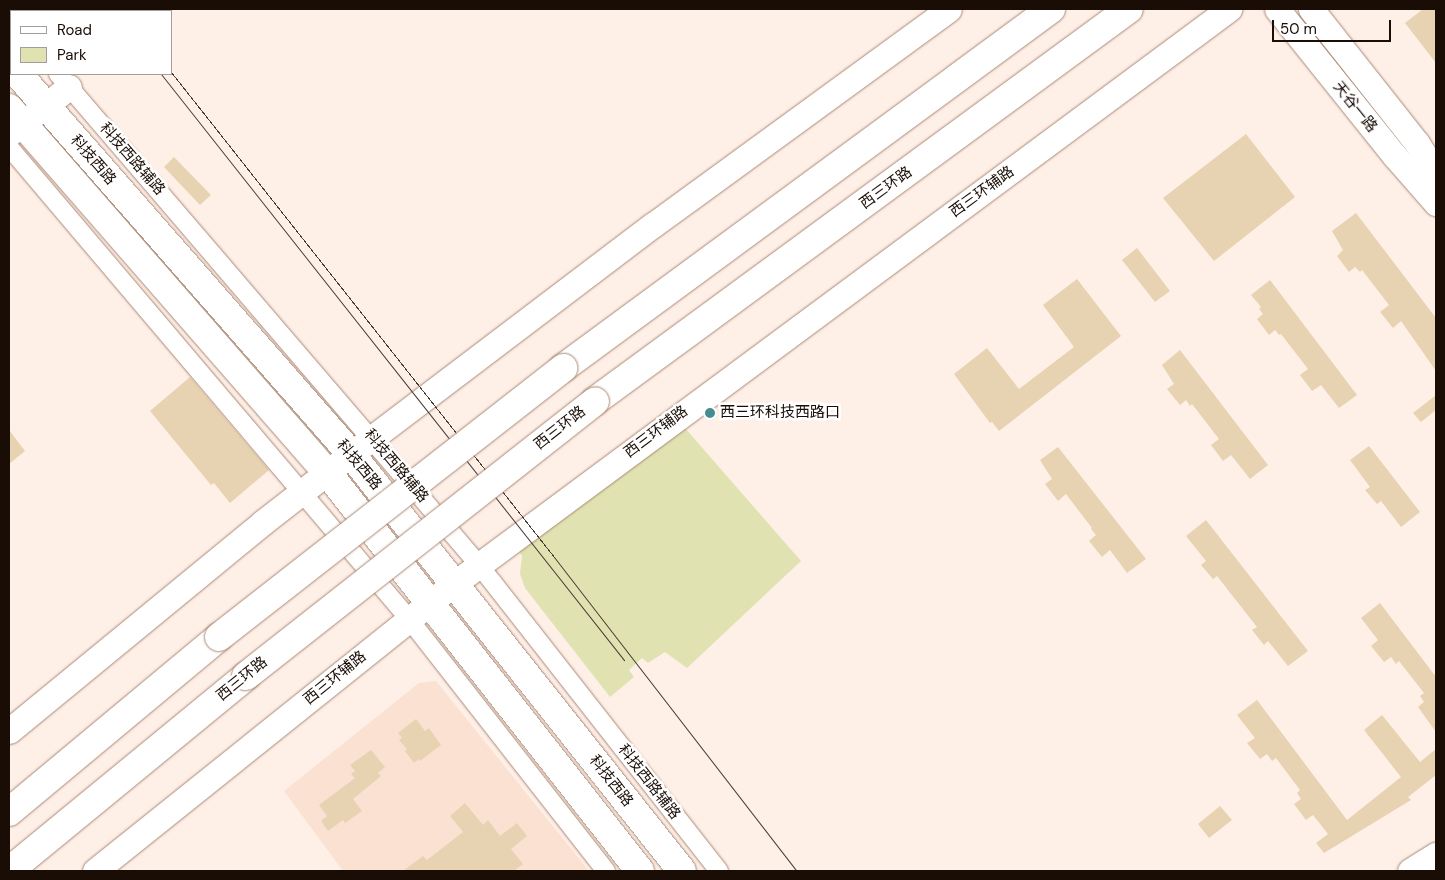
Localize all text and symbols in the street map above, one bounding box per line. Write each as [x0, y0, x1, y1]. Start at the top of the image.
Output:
legend [10, 10, 172, 75]
scale bar [1275, 10, 1394, 42]
text: 50 m [1280, 19, 1317, 39]
text: Road [57, 20, 92, 40]
text: Park [57, 45, 87, 65]
street label: 天谷一路 [1329, 78, 1381, 136]
street label: 科技西路辅路 [96, 119, 168, 199]
street label: 科技西路 [67, 131, 119, 189]
street label: 西三环路 [856, 163, 916, 213]
street label: 西三环辅路 [946, 163, 1018, 221]
street label: 西三环路 [531, 402, 589, 454]
street label: 西三环辅路 [621, 402, 691, 462]
place label: 西三环科技西路口 [720, 404, 840, 422]
marker: 西三环科技西路口 [704, 407, 716, 419]
street label: 科技西路辅路 [360, 426, 432, 506]
street label: 科技西路 [333, 436, 385, 494]
street label: 西三环辅路 [300, 647, 370, 709]
street label: 西三环路 [213, 653, 271, 705]
street label: 科技西路辅路 [614, 741, 684, 823]
street label: 科技西路 [585, 752, 637, 810]

